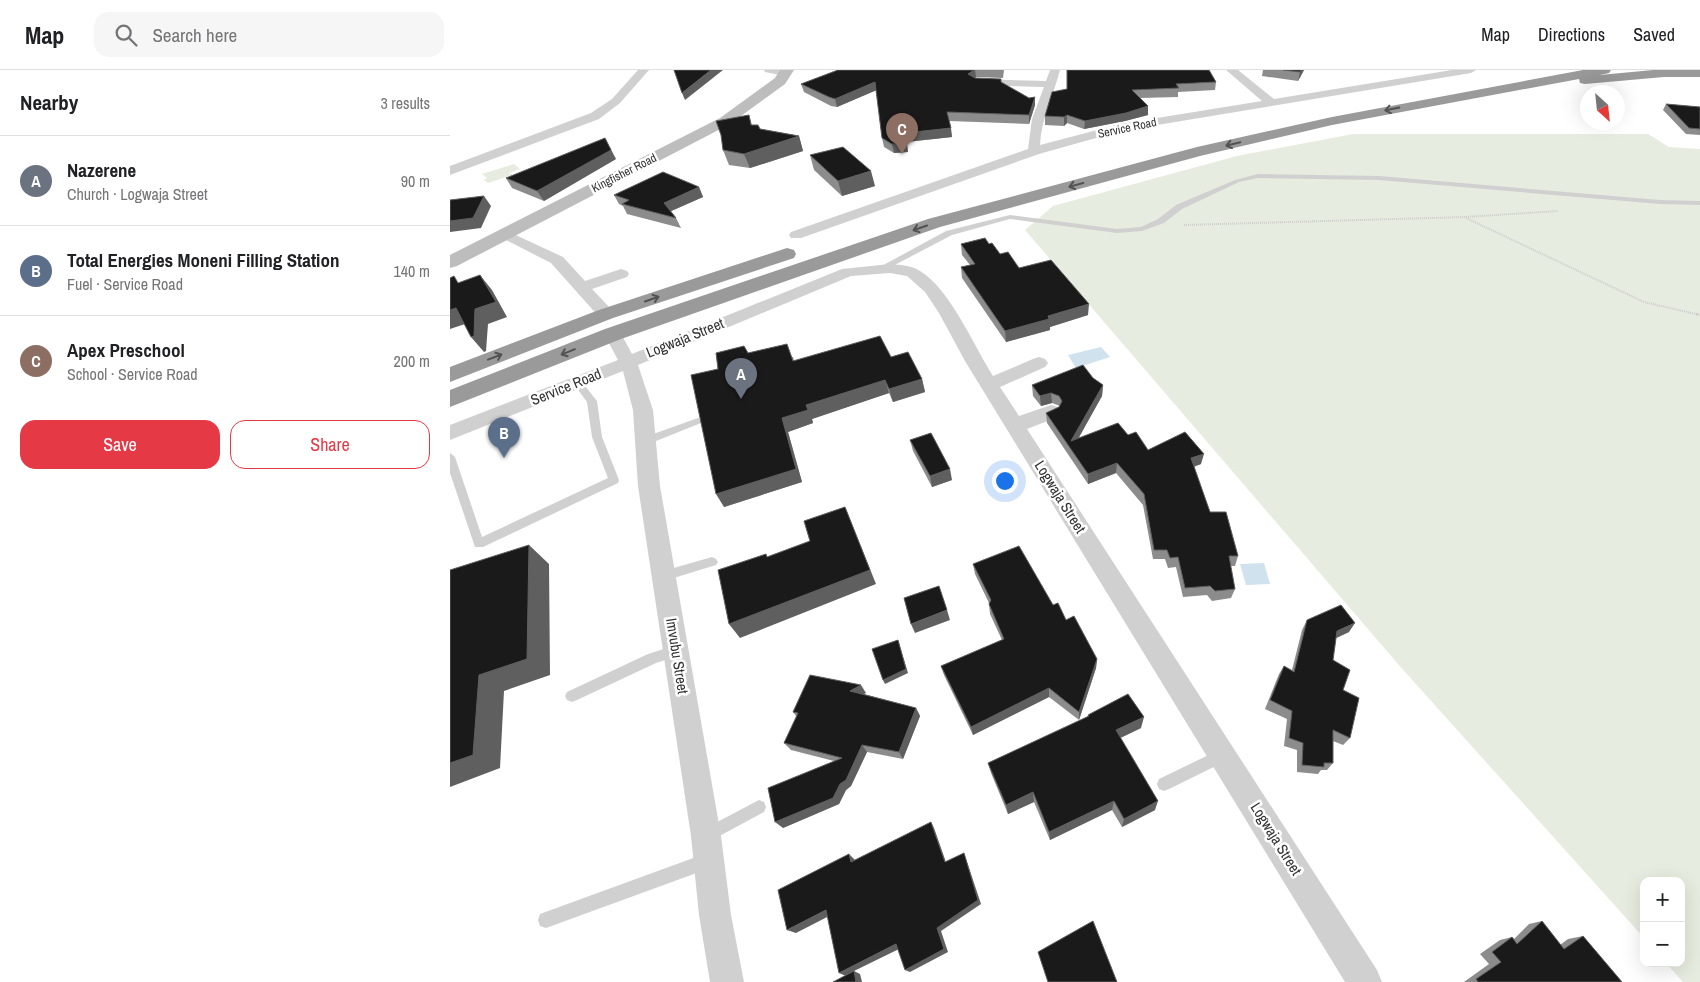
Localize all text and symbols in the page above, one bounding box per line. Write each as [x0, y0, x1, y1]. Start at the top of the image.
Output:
search box [94, 12, 444, 57]
text: Map [25, 19, 64, 51]
icon: search [112, 21, 140, 49]
text: Search here [152, 22, 237, 48]
text: Map [1481, 22, 1510, 47]
text: Directions [1538, 22, 1605, 47]
text: Saved [1633, 22, 1675, 47]
north arrow [1580, 85, 1625, 130]
text: Nearby [20, 88, 78, 117]
text: 3 results [380, 92, 430, 114]
one-way arrow [1385, 105, 1401, 114]
pin: C [886, 113, 918, 154]
street label: Service Road [1096, 114, 1158, 142]
one-way arrow [1226, 140, 1242, 149]
street label: Kingfisher Road [589, 150, 659, 196]
text: Nazerene [67, 157, 136, 183]
text: A [31, 170, 41, 192]
text: 90 m [401, 170, 430, 192]
one-way arrow [1069, 180, 1085, 190]
text: Church · Logwaja Street [67, 183, 208, 205]
one-way arrow [912, 224, 928, 233]
text: Total Energies Moneni Filling Station [67, 247, 339, 273]
text: B [31, 260, 41, 282]
text: 140 m [394, 260, 430, 282]
text: Fuel · Service Road [67, 273, 183, 295]
one-way arrow [644, 293, 660, 303]
street label: Logwaja Street [643, 312, 727, 363]
text: Apex Preschool [67, 337, 185, 363]
one-way arrow [561, 348, 576, 358]
text: C [31, 350, 41, 372]
text: 200 m [394, 350, 430, 372]
one-way arrow [488, 352, 503, 361]
pin: A [725, 358, 757, 399]
text: School · Service Road [67, 363, 198, 385]
street label: Service Road [527, 363, 604, 410]
pin: B [488, 417, 520, 458]
button: Save [20, 420, 220, 469]
button: Share [230, 420, 430, 469]
street label: Logwaja Street [1030, 456, 1091, 538]
your location [992, 468, 1018, 494]
street label: Imvubu Street [661, 616, 694, 696]
street label: Logwaja Street [1246, 798, 1307, 880]
map controls [1640, 877, 1685, 967]
button: + [1640, 877, 1685, 922]
button: − [1640, 922, 1685, 967]

